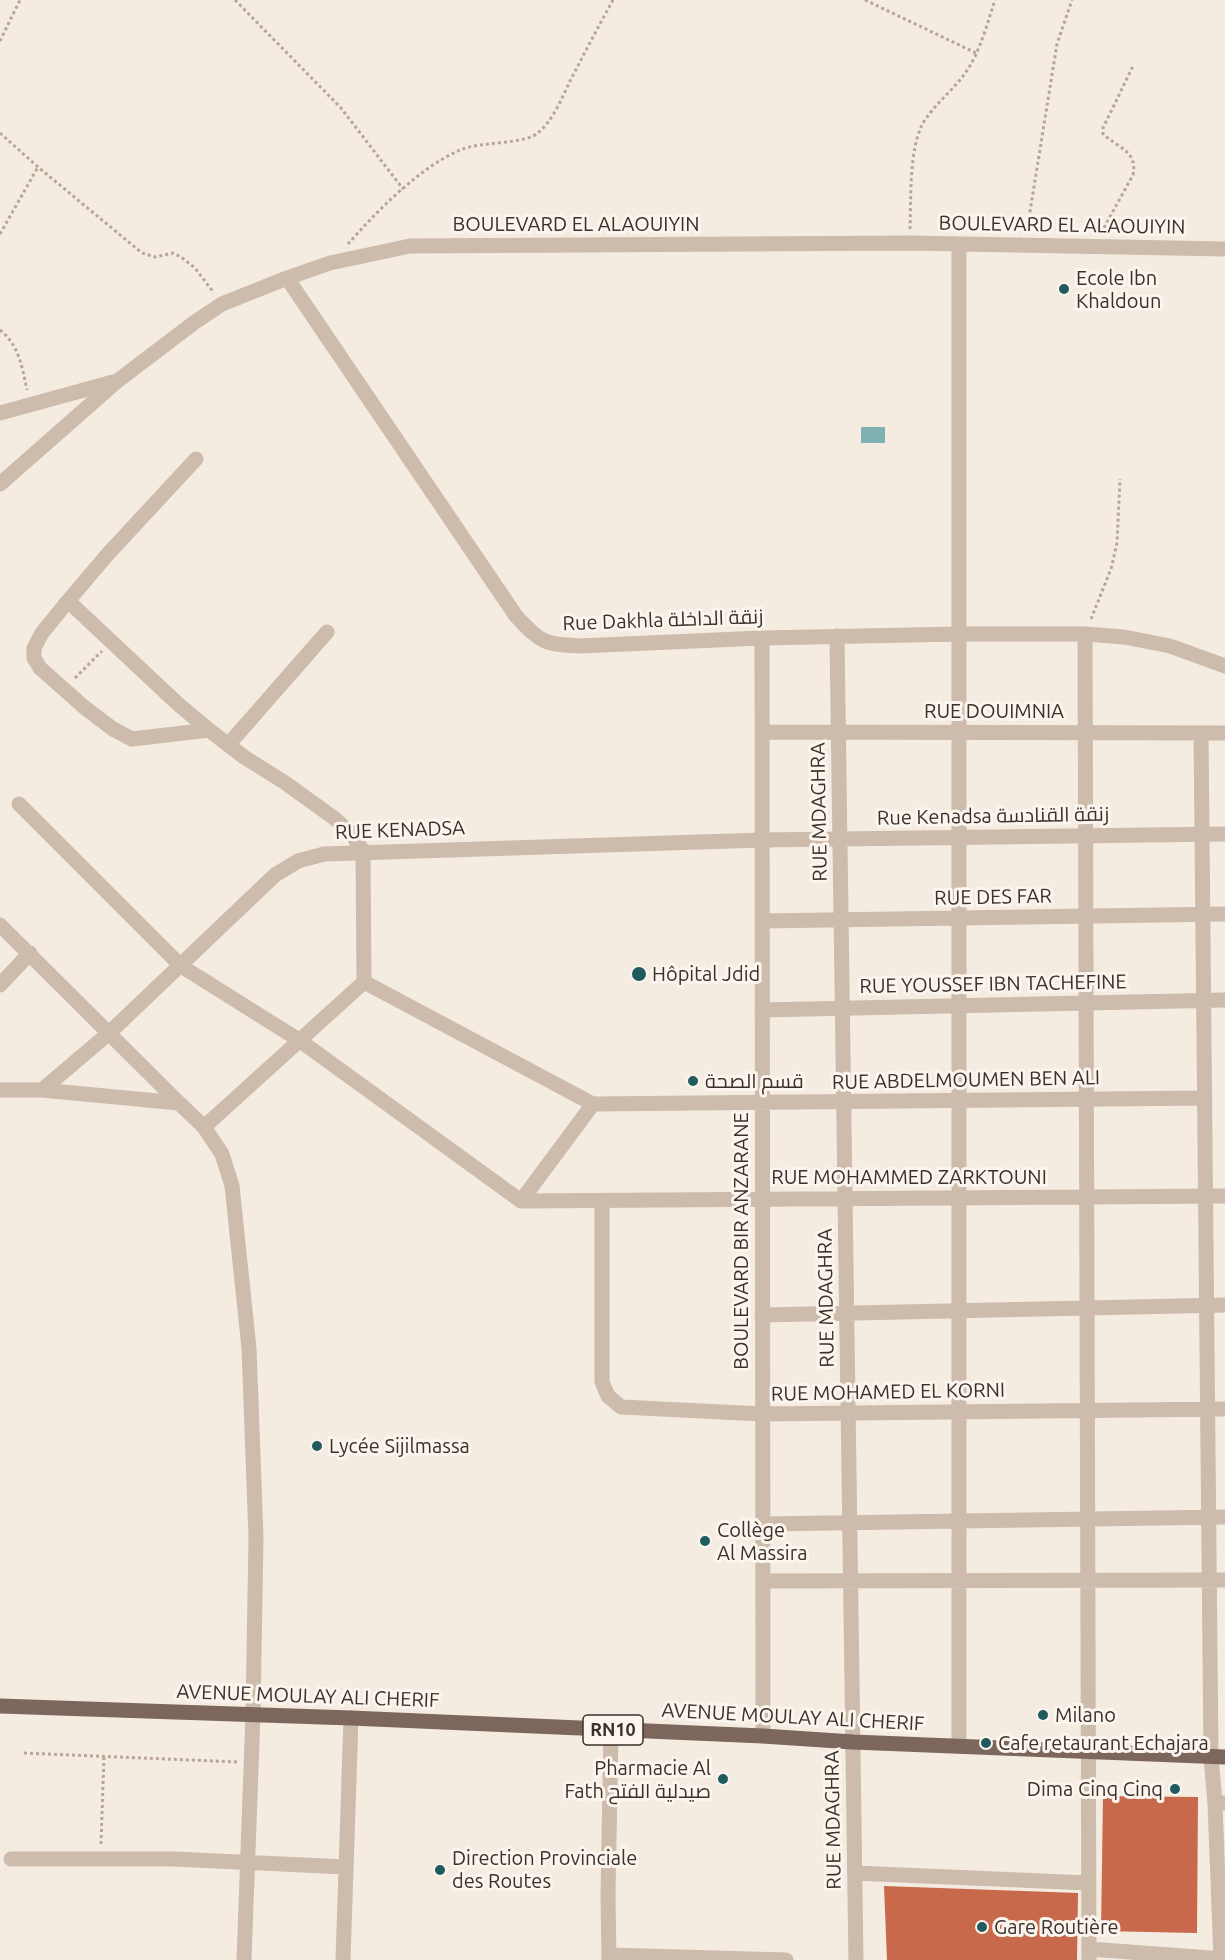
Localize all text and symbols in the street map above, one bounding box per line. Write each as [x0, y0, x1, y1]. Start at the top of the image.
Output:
street label: BOULEVARD EL ALAOUIYIN [938, 211, 1186, 239]
street label: BOULEVARD EL ALAOUIYIN [453, 212, 699, 236]
place label: Ecole Ibn Khaldoun [1076, 266, 1161, 313]
marker: Ecole Ibn Khaldoun [1057, 282, 1071, 296]
street label: Rue Dakhla زنقة الداخلة [562, 605, 764, 635]
street label: RUE DOUIMNIA [924, 699, 1064, 723]
street label: RUE MDAGHRA [806, 742, 832, 882]
street label: Rue Kenadsa زنقة القنادسة [877, 802, 1109, 830]
street label: RUE KENADSA [335, 816, 465, 844]
street label: RUE DES FAR [934, 884, 1052, 910]
place label: Hôpital Jdid [652, 962, 760, 986]
marker: Hôpital Jdid [630, 965, 648, 983]
street label: RUE YOUSSEF IBN TACHEFINE [859, 970, 1127, 998]
street label: RUE ABDELMOUMEN BEN ALI [832, 1066, 1100, 1094]
place label: قسم الصحة [705, 1069, 804, 1093]
marker: قسم الصحة [686, 1074, 700, 1088]
street label: BOULEVARD BIR ANZARANE [729, 1112, 753, 1370]
street label: RUE MOHAMMED ZARKTOUNI [771, 1165, 1047, 1189]
street label: RUE MDAGHRA [813, 1228, 839, 1368]
street label: RUE MOHAMED EL KORNI [771, 1378, 1005, 1406]
place label: Lycée Sijilmassa [329, 1434, 470, 1458]
marker: Lycée Sijilmassa [310, 1439, 324, 1453]
place label: Collège Al Massira [717, 1518, 808, 1565]
marker: Collège Al Massira [698, 1534, 712, 1548]
street label: AVENUE MOULAY ALI CHERIF [176, 1679, 440, 1713]
street label: AVENUE MOULAY ALI CHERIF [661, 1698, 925, 1736]
place label: Milano [1055, 1703, 1116, 1727]
marker: Milano [1036, 1708, 1050, 1722]
road number: RN10 [583, 1715, 643, 1745]
place label: Cafe retaurant Echajara [998, 1731, 1209, 1755]
marker: Cafe retaurant Echajara [979, 1736, 993, 1750]
street label: RUE MDAGHRA [820, 1750, 846, 1890]
place label: Pharmacie Al Fath صيدلية الفتح [565, 1756, 711, 1803]
marker: Pharmacie Al Fath صيدلية الفتح [716, 1772, 730, 1786]
place label: Dima Cinq Cinq [1027, 1777, 1163, 1801]
marker: Dima Cinq Cinq [1168, 1782, 1182, 1796]
place label: Direction Provinciale des Routes [452, 1846, 637, 1893]
marker: Direction Provinciale des Routes [433, 1863, 447, 1877]
place label: Gare Routière [994, 1915, 1119, 1939]
marker: Gare Routière [975, 1920, 989, 1934]

